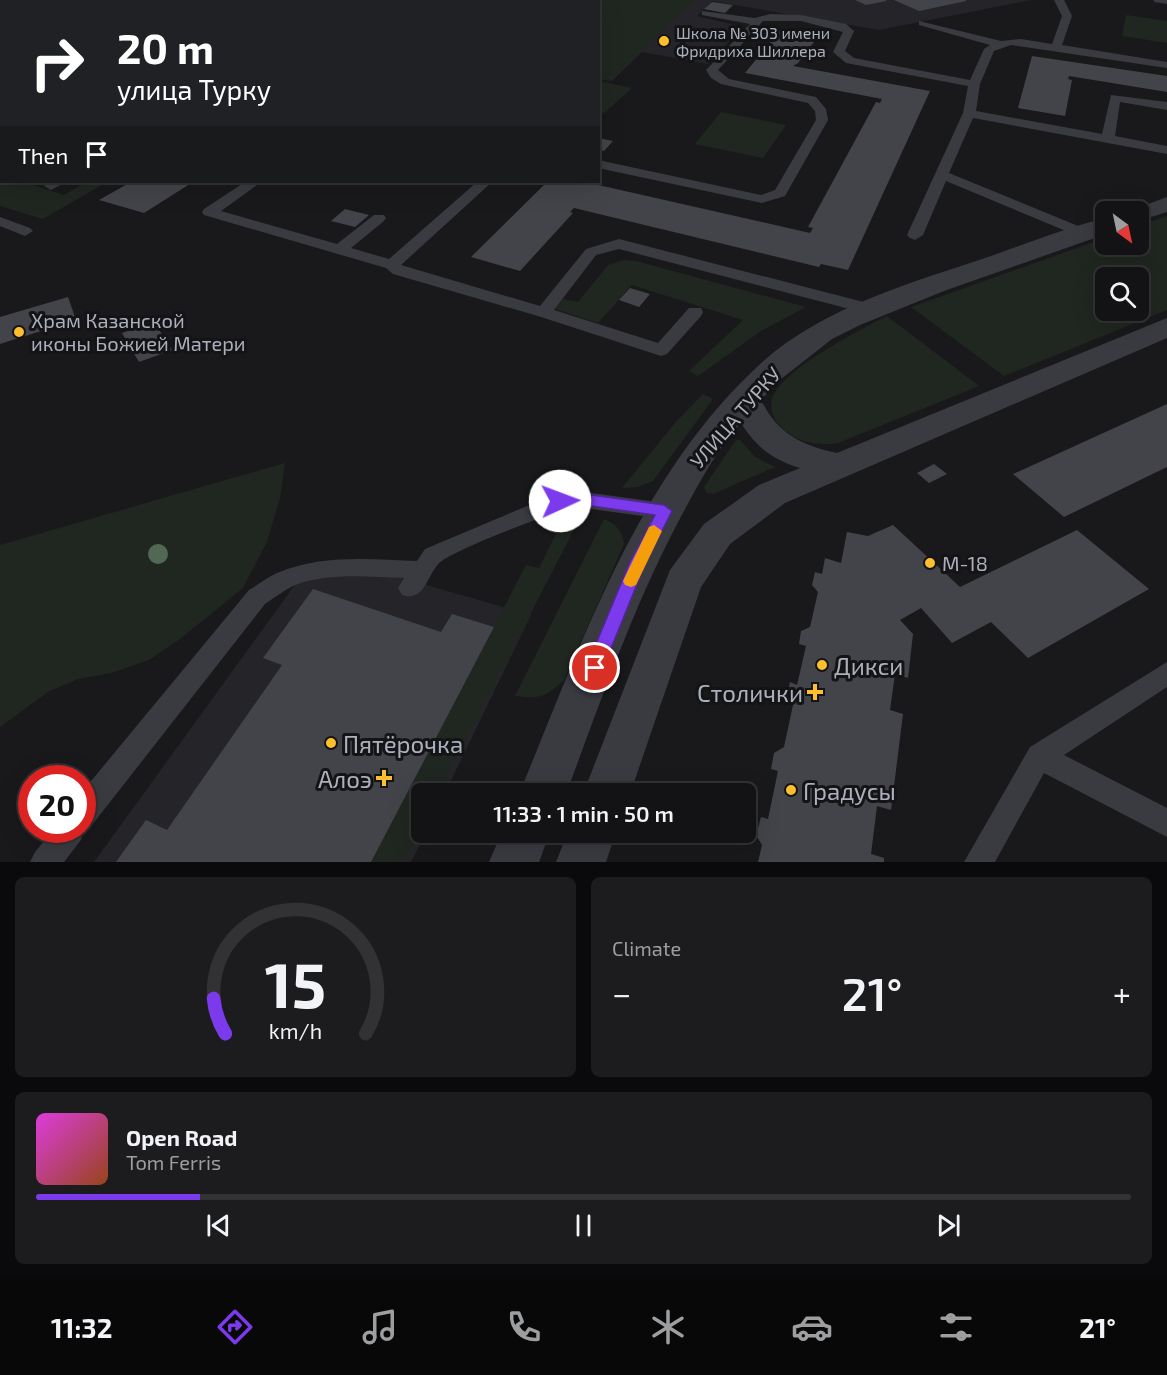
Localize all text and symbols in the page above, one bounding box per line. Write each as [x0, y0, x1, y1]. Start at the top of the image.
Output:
text: 20 m [117, 22, 214, 72]
place label: Школа № 303 имени Фридриха Шиллера [676, 23, 830, 60]
icon: right [18, 24, 96, 102]
marker: Школа № 303 имени Фридриха Шиллера [657, 34, 671, 48]
text: улица Турку [117, 73, 271, 105]
icon: arrive [80, 138, 113, 171]
text: Then [18, 142, 68, 168]
north arrow [1095, 201, 1149, 255]
map controls [1095, 201, 1149, 321]
button: search [1095, 267, 1149, 321]
place label: Храм Казанской иконы Божией Матери [31, 308, 246, 355]
marker: Храм Казанской иконы Божией Матери [12, 325, 26, 339]
street label: УЛИЦА ТУРКУ [685, 361, 786, 472]
position arrow [528, 469, 592, 533]
place label: M-18 [942, 551, 988, 575]
marker: M-18 [923, 556, 937, 570]
pin [569, 642, 620, 693]
icon: arrive [578, 651, 611, 684]
place label: Дикси [834, 651, 903, 680]
marker: Дикси [815, 658, 829, 672]
place label: Столички [697, 678, 803, 707]
marker: Столички [808, 685, 822, 699]
place label: Пятёрочка [343, 729, 463, 758]
marker: Пятёрочка [324, 736, 338, 750]
place label: Алоэ [318, 764, 372, 793]
speed limit sign: 20 [18, 765, 96, 843]
marker: Алоэ [377, 771, 391, 785]
place label: Градусы [803, 776, 896, 806]
marker: Градусы [784, 783, 798, 797]
text: 11:33 · 1 min · 50 m [493, 800, 674, 826]
text: Climate [612, 936, 681, 960]
text: 15 [265, 946, 326, 1021]
text: 21° [842, 966, 902, 1020]
text: − [612, 973, 631, 1013]
text: + [1113, 973, 1131, 1013]
text: km/h [269, 1018, 322, 1043]
text: Open Road [126, 1124, 238, 1150]
text: Tom Ferris [126, 1150, 221, 1174]
icon: previous [202, 1209, 235, 1242]
icon: pause [567, 1209, 600, 1242]
icon: next [932, 1209, 965, 1242]
icon: directions [214, 1306, 256, 1348]
icon: music [359, 1306, 401, 1348]
icon: phone [503, 1306, 545, 1348]
icon: climate [647, 1306, 689, 1348]
icon: car [791, 1306, 833, 1348]
icon: filters [935, 1306, 977, 1348]
text: 11:32 [51, 1311, 112, 1343]
text: 21° [1079, 1311, 1116, 1343]

